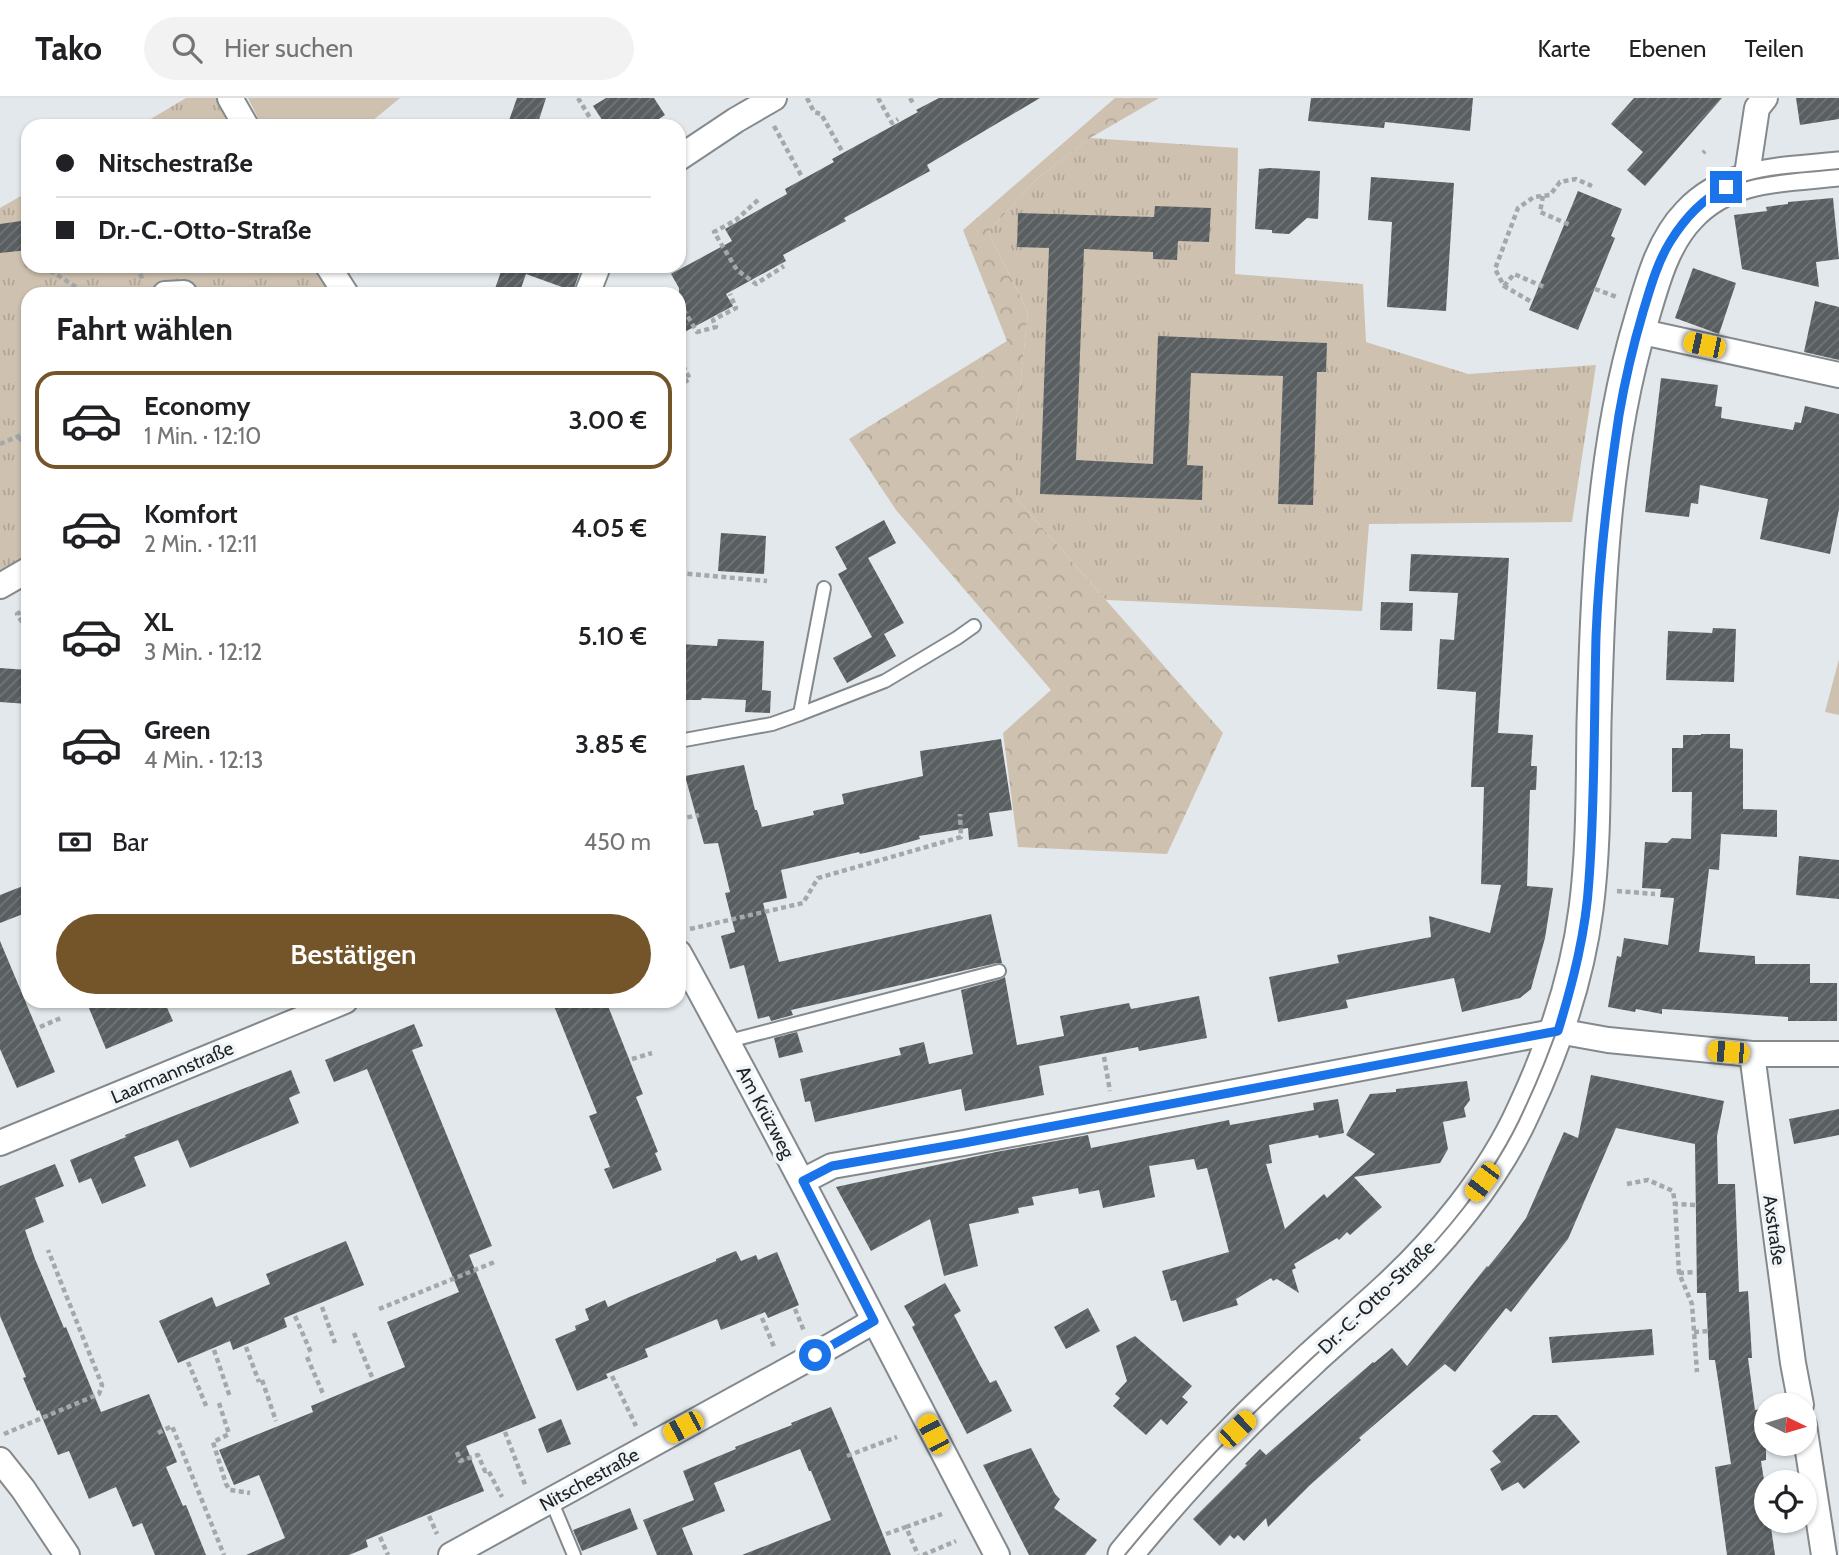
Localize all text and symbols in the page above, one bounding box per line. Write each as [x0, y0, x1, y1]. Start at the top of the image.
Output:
search box [144, 17, 634, 80]
text: Tako [35, 28, 102, 68]
icon: search [168, 29, 206, 67]
text: Hier suchen [224, 32, 353, 64]
text: Karte [1537, 34, 1590, 63]
text: Ebenen [1628, 34, 1706, 63]
text: Teilen [1744, 34, 1804, 63]
text: Nitschestraße [98, 147, 253, 179]
route end [1710, 171, 1742, 203]
text: Dr.-C.-Otto-Straße [98, 214, 311, 246]
text: Fahrt wählen [56, 309, 233, 348]
car [1682, 330, 1727, 360]
icon: car [60, 389, 123, 452]
text: Economy [144, 390, 250, 422]
text: 3.00 € [568, 404, 647, 436]
text: 1 Min. · 12:10 [144, 422, 261, 450]
icon: car [60, 497, 123, 560]
text: Komfort [144, 498, 238, 530]
text: 4.05 € [571, 512, 647, 544]
text: 2 Min. · 12:11 [144, 530, 257, 558]
icon: car [60, 605, 123, 668]
text: XL [144, 606, 173, 638]
text: 5.10 € [578, 620, 647, 652]
text: 3 Min. · 12:12 [144, 638, 262, 666]
icon: car [60, 713, 123, 776]
text: Green [144, 714, 211, 746]
text: 3.85 € [575, 728, 647, 760]
text: 4 Min. · 12:13 [144, 746, 264, 774]
icon: cash [56, 823, 94, 861]
text: Bar [112, 826, 148, 858]
text: 450 m [584, 828, 651, 856]
button: Bestätigen [56, 914, 651, 994]
street label: Laarmannstraße [108, 1036, 237, 1109]
car [1707, 1040, 1750, 1064]
street label: Am Krüzweg [732, 1062, 800, 1163]
car [1461, 1159, 1504, 1205]
street label: Axstraße [1758, 1194, 1791, 1267]
street label: Dr.-C.-Otto-Straße [1313, 1236, 1440, 1359]
route start [799, 1339, 831, 1371]
north arrow [1754, 1393, 1816, 1456]
map controls [1754, 1393, 1817, 1533]
car [1215, 1407, 1260, 1451]
car [660, 1408, 707, 1446]
car [914, 1411, 953, 1457]
street label: Nitschestraße [536, 1443, 643, 1516]
button: locate [1754, 1470, 1817, 1533]

